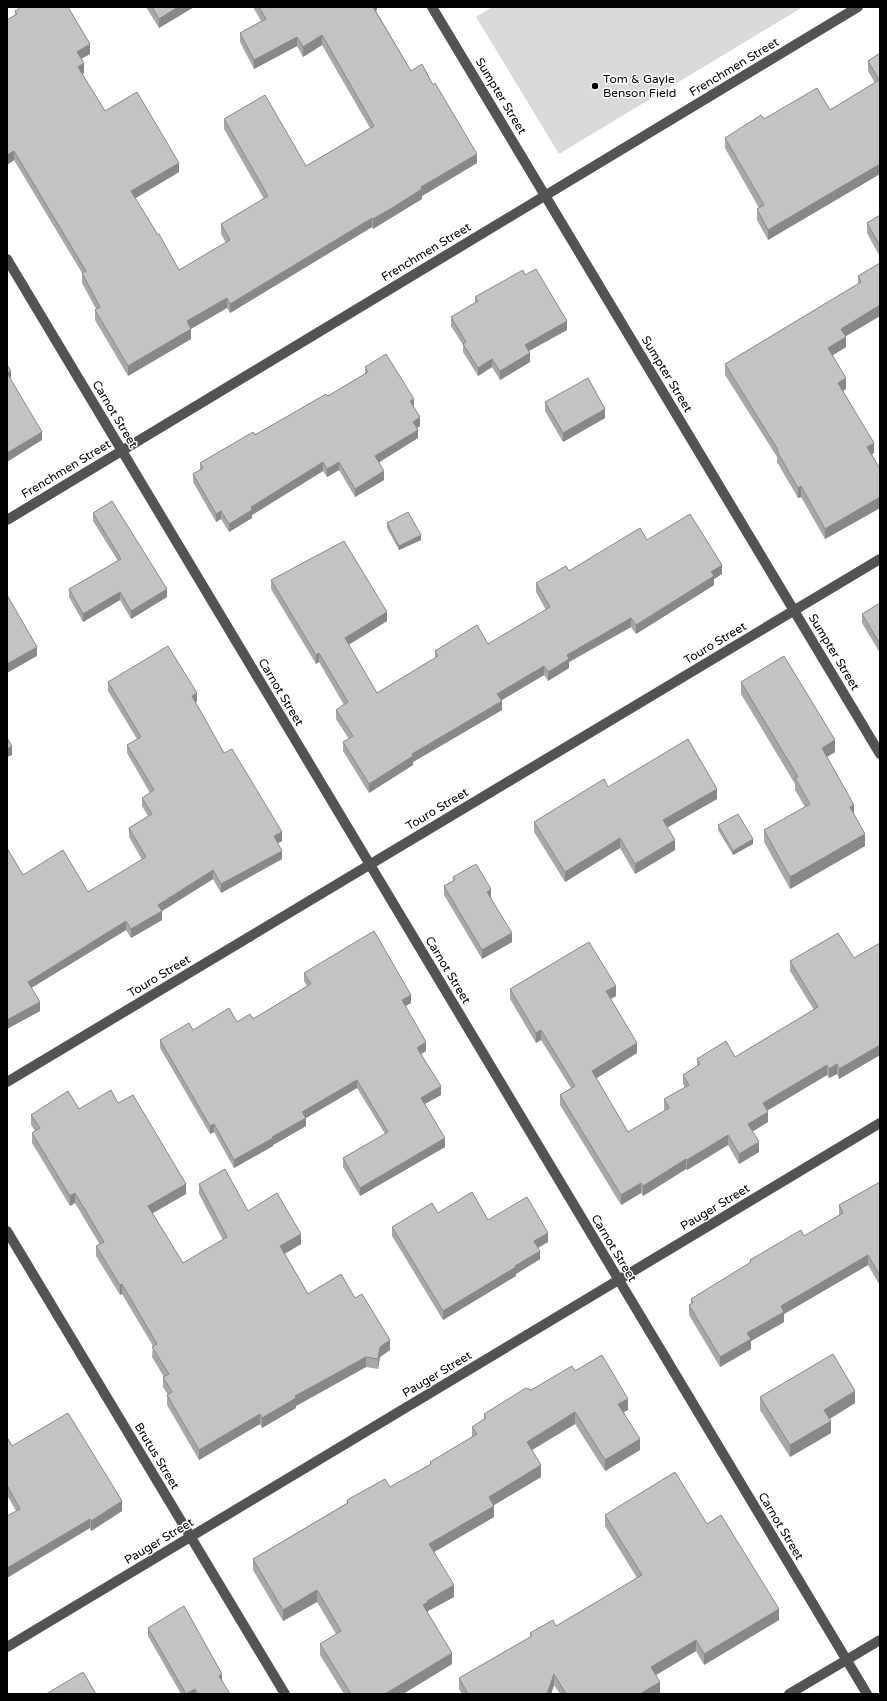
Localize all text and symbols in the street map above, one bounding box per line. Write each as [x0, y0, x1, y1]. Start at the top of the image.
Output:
street label: Frenchmen Street [687, 35, 782, 99]
street label: Sumpter Street [473, 55, 529, 137]
place label: Tom & Gayle Benson Field [603, 72, 676, 100]
marker: Tom & Gayle Benson Field [590, 81, 600, 91]
street label: Frenchmen Street [379, 220, 474, 284]
street label: Sumpter Street [639, 333, 695, 415]
street label: Carnot Street [89, 378, 141, 451]
street label: Frenchmen Street [19, 437, 114, 501]
street label: Sumpter Street [806, 611, 862, 693]
street label: Touro Street [681, 619, 749, 667]
street label: Carnot Street [255, 656, 307, 729]
street label: Touro Street [403, 785, 471, 833]
street label: Carnot Street [422, 934, 474, 1007]
street label: Touro Street [125, 952, 193, 1000]
street label: Pauger Street [678, 1181, 752, 1233]
street label: Carnot Street [588, 1212, 640, 1285]
street label: Pauger Street [400, 1348, 474, 1400]
street label: Brutus Street [132, 1420, 183, 1492]
street label: Carnot Street [755, 1490, 807, 1563]
street label: Pauger Street [122, 1515, 196, 1567]

